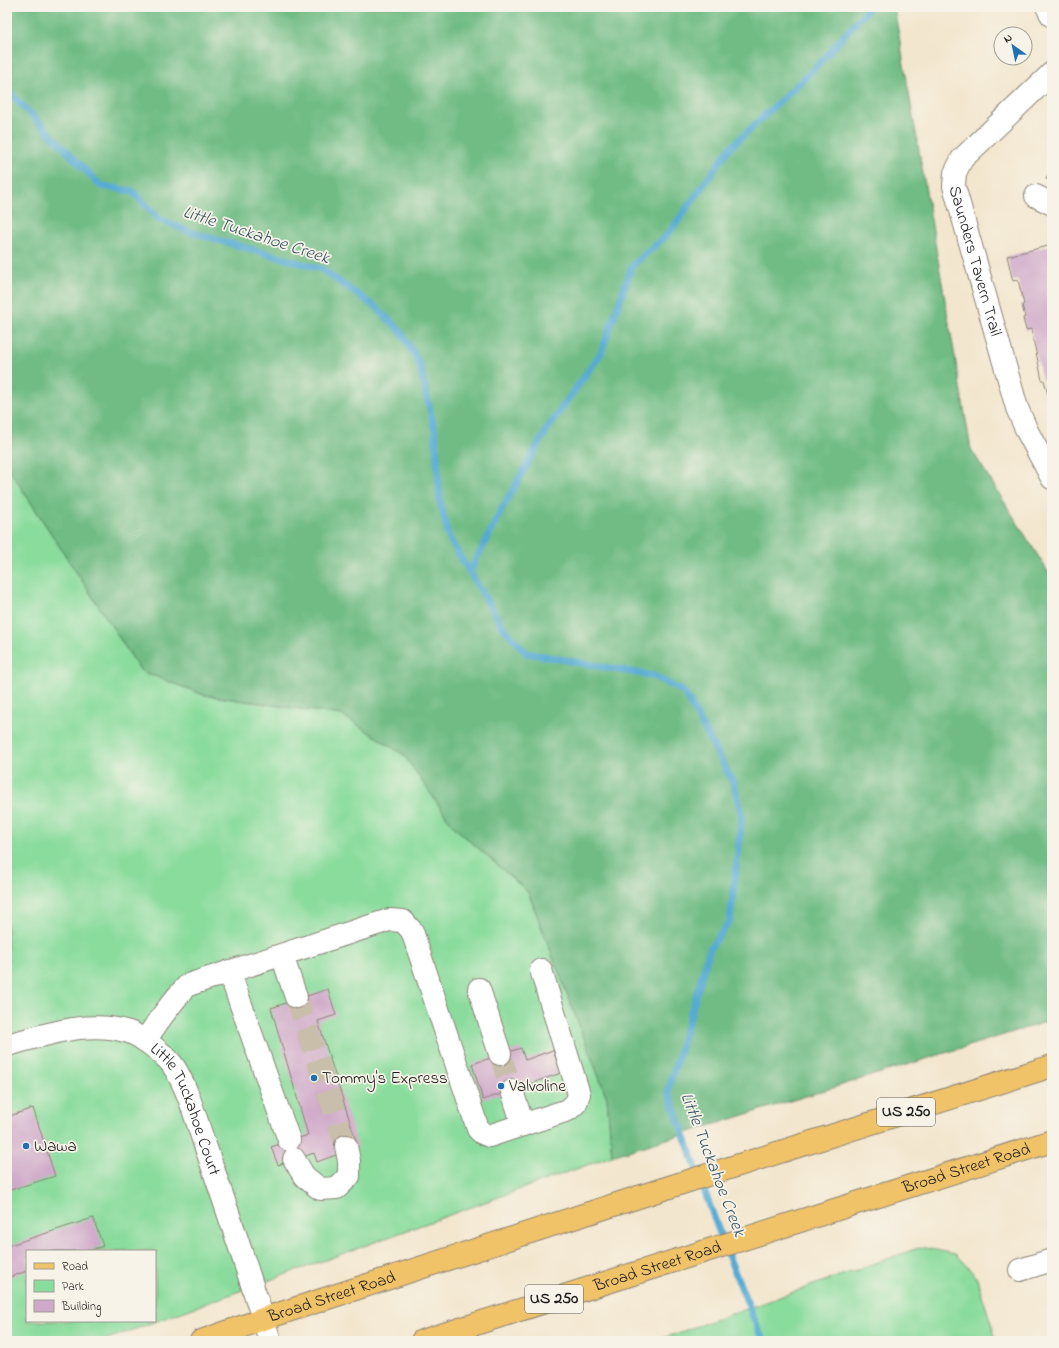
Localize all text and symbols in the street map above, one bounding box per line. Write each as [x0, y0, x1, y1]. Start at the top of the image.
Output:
north arrow [993, 26, 1033, 66]
text: N [1001, 30, 1016, 47]
street label: Saunders Tavern Trail [942, 183, 1009, 339]
water label: Little Tuckahoe Creek [179, 200, 334, 272]
street label: Little Tuckahoe Court [145, 1036, 227, 1179]
place label: Tommy's Express [322, 1066, 448, 1092]
marker: Tommy's Express [309, 1073, 319, 1083]
place label: Valvoline [508, 1074, 566, 1099]
marker: Valvoline [496, 1081, 506, 1091]
water label: Little Tuckahoe Creek [673, 1089, 752, 1242]
road number: US 250 [877, 1098, 935, 1126]
place label: Wawa [34, 1134, 77, 1159]
street label: Broad Street Road [898, 1136, 1034, 1201]
marker: Wawa [21, 1141, 31, 1151]
street label: Broad Street Road [589, 1234, 725, 1299]
legend [26, 1250, 156, 1322]
text: Road [62, 1258, 88, 1276]
street label: Broad Street Road [264, 1264, 399, 1329]
text: Park [62, 1278, 84, 1296]
road number: US 250 [525, 1285, 583, 1313]
text: Building [61, 1298, 101, 1317]

